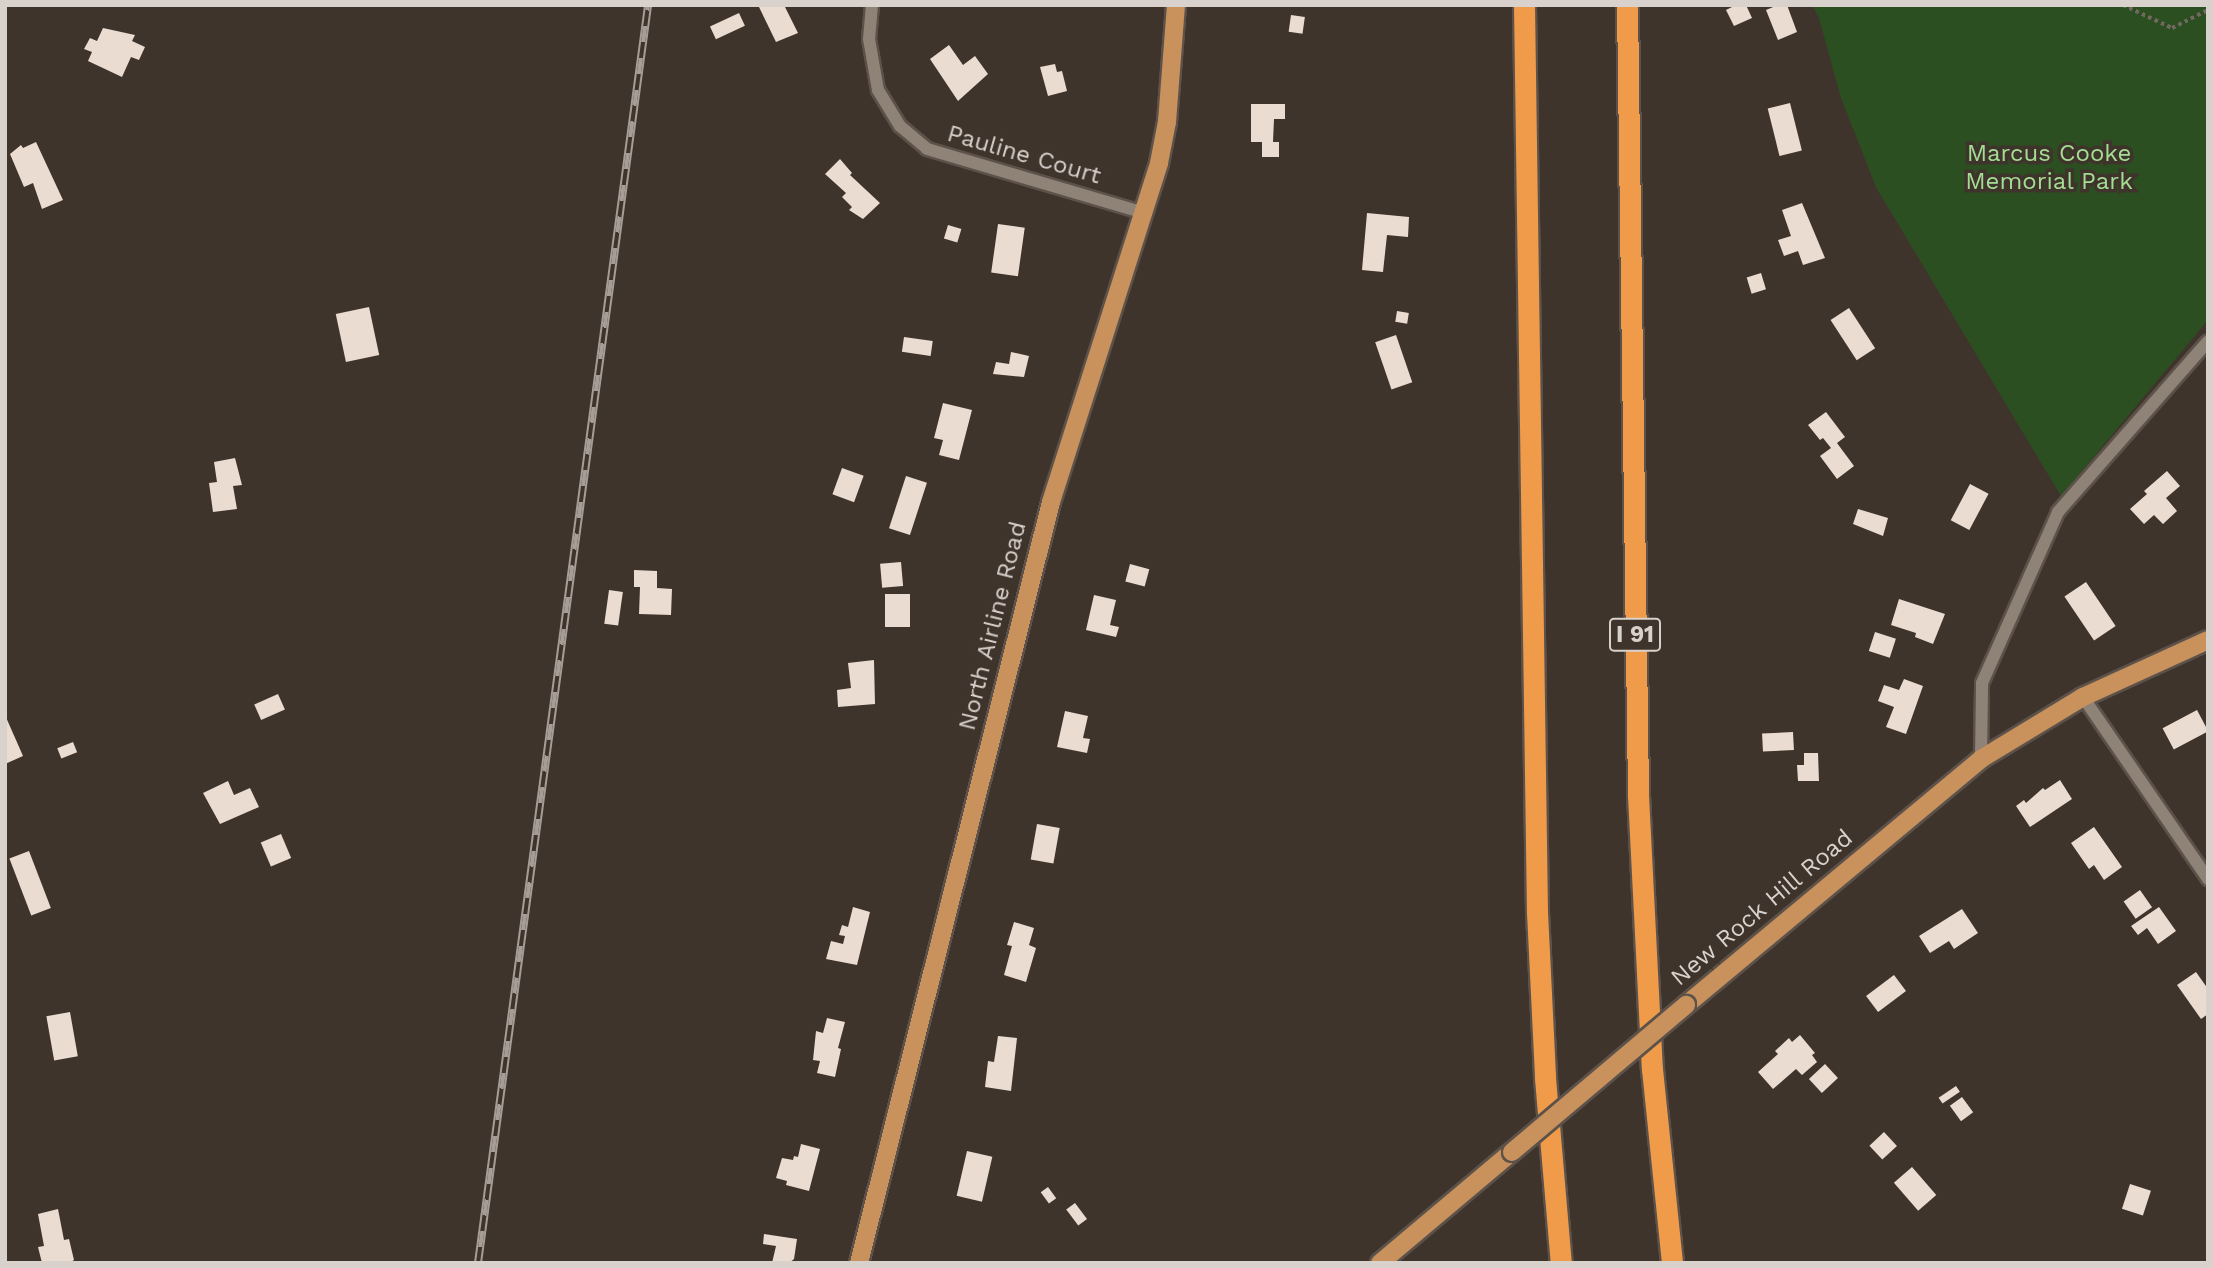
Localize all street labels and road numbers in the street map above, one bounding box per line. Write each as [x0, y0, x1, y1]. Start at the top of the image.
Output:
street label: Pauline Court [944, 119, 1104, 191]
street label: North Airline Road [953, 518, 1033, 734]
road number: I 91 [1609, 615, 1661, 654]
street label: New Rock Hill Road [1665, 823, 1859, 993]

